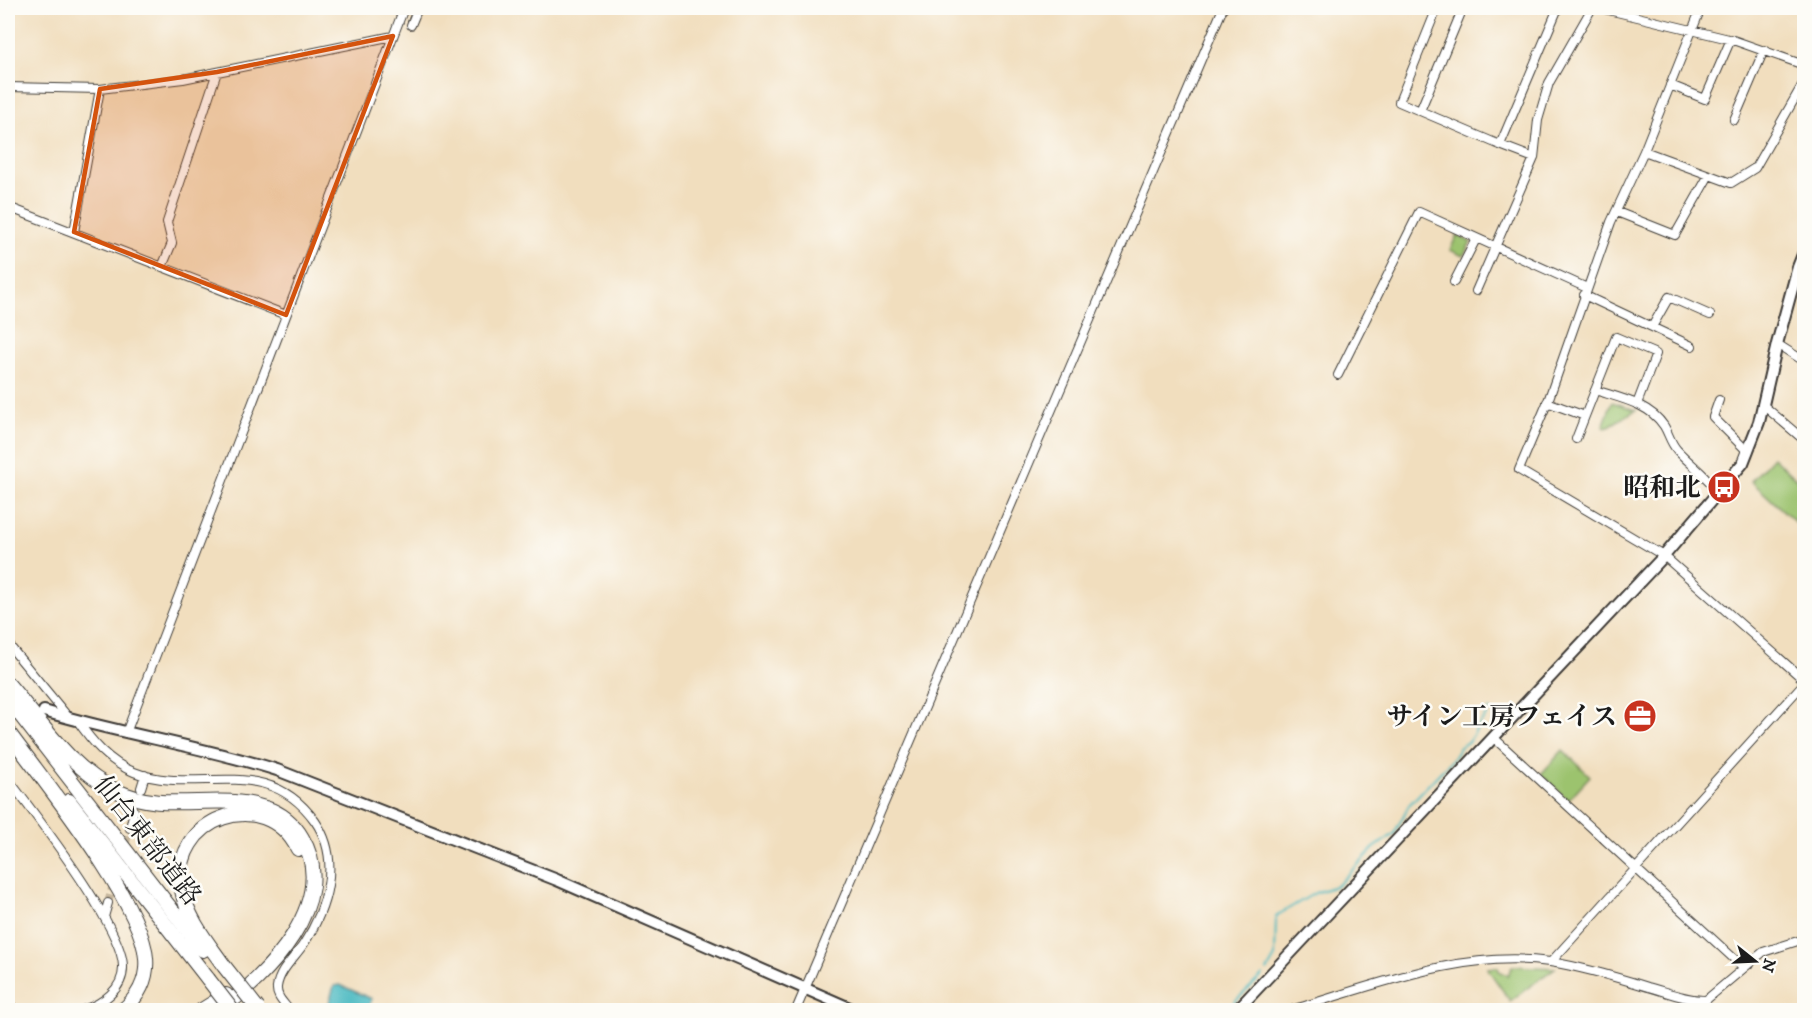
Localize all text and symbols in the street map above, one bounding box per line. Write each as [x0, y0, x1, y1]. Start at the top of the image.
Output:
bus stop icon: 昭和北 [1706, 469, 1742, 505]
place label: 昭和北 [1623, 472, 1701, 505]
office icon: サイン工房フェイス [1622, 698, 1658, 734]
place label: サイン工房フェイス [1386, 701, 1617, 734]
street label: 仙台東部道路 [86, 769, 208, 913]
north arrow [1725, 931, 1785, 991]
text: N [1757, 956, 1780, 975]

